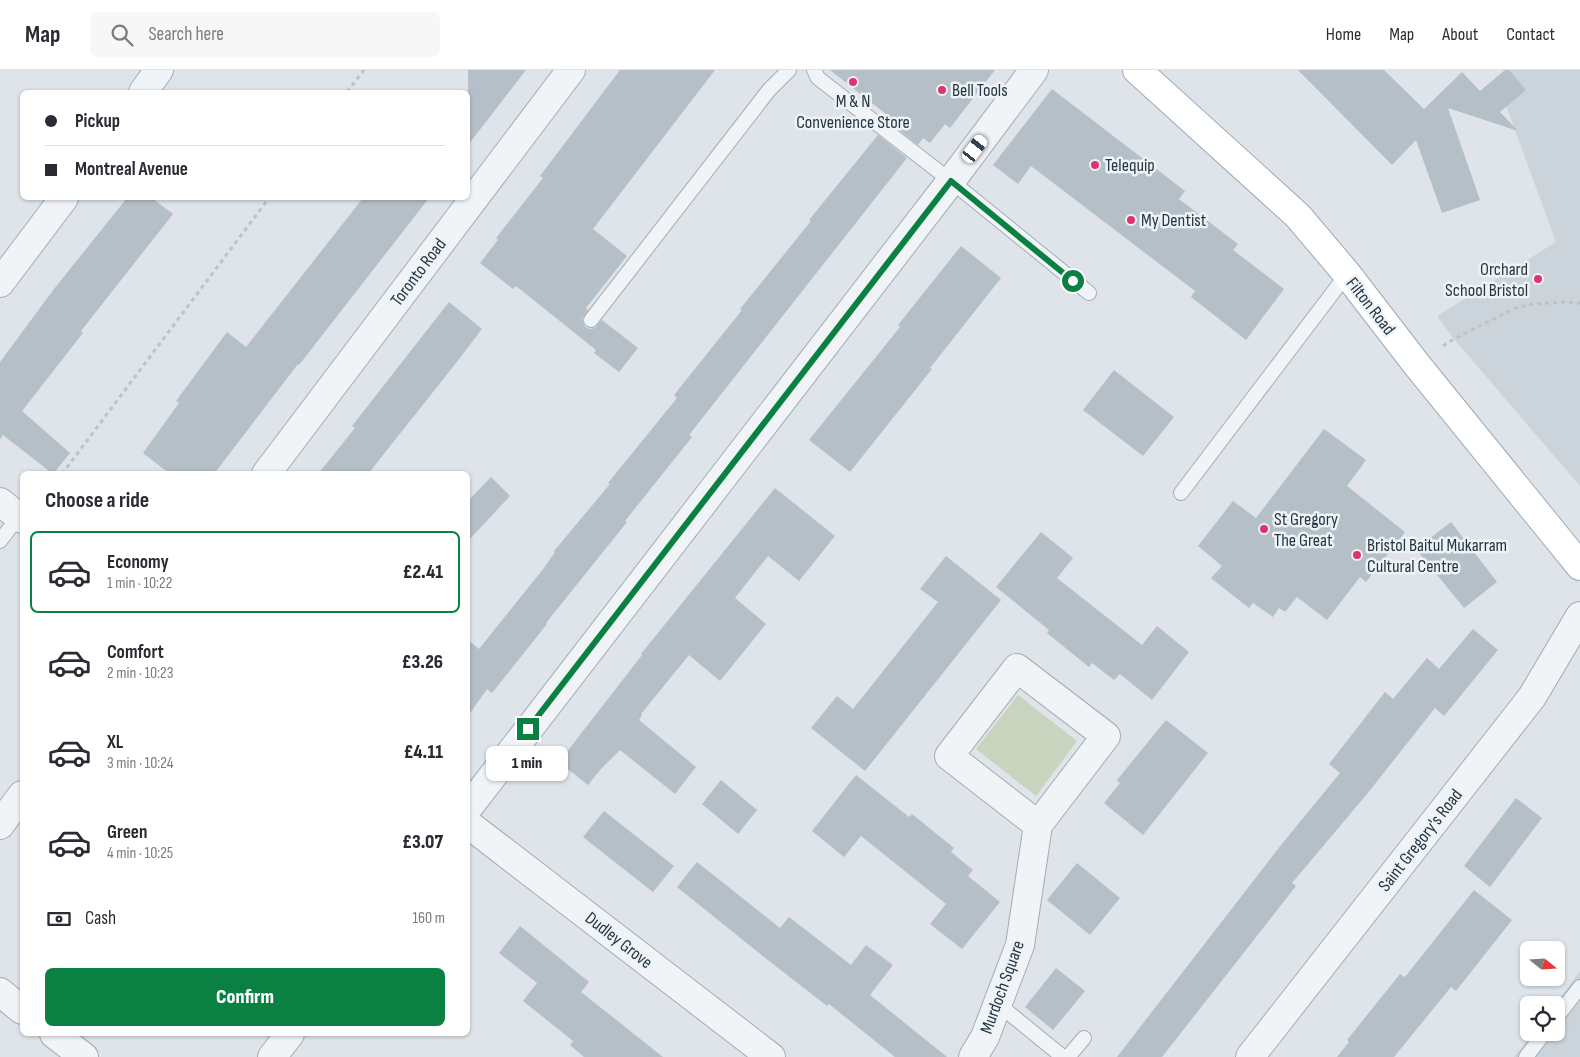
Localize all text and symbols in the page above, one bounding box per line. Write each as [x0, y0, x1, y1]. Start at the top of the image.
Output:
search box [90, 12, 440, 57]
text: Map [25, 20, 60, 49]
icon: search [108, 21, 136, 49]
text: Search here [148, 23, 224, 46]
text: Home [1326, 24, 1361, 45]
text: Map [1389, 24, 1414, 45]
text: About [1442, 24, 1478, 45]
text: Contact [1506, 24, 1555, 45]
marker: M & N Convenience Store [847, 76, 859, 88]
place label: Bell Tools [952, 80, 1008, 101]
marker: Bell Tools [936, 84, 948, 96]
place label: M & N Convenience Store [796, 91, 910, 133]
text: Pickup [75, 110, 120, 133]
car [959, 133, 990, 165]
place label: Telequip [1105, 155, 1155, 176]
text: Montreal Avenue [75, 158, 188, 181]
marker: Telequip [1089, 159, 1101, 171]
place label: My Dentist [1141, 210, 1207, 231]
marker: My Dentist [1125, 214, 1137, 226]
street label: Toronto Road [386, 234, 451, 310]
place label: Orchard School Bristol [1445, 259, 1528, 301]
route start [1062, 270, 1084, 292]
street label: Filton Road [1342, 273, 1400, 339]
marker: Orchard School Bristol [1532, 273, 1544, 285]
text: Choose a ride [45, 487, 149, 514]
place label: St Gregory The Great [1274, 509, 1338, 551]
marker: St Gregory The Great [1258, 523, 1270, 535]
place label: Bristol Baitul Mukarram Cultural Centre [1367, 535, 1507, 577]
marker: Bristol Baitul Mukarram Cultural Centre [1351, 549, 1363, 561]
icon: car [47, 550, 92, 595]
text: Economy [107, 551, 169, 574]
text: £2.41 [403, 561, 443, 584]
text: 1 min · 10:22 [107, 574, 172, 593]
icon: car [47, 640, 92, 685]
text: Comfort [107, 641, 164, 664]
text: £3.26 [402, 651, 443, 674]
text: 2 min · 10:23 [107, 664, 173, 683]
route end [517, 718, 539, 740]
icon: car [47, 730, 92, 775]
text: XL [107, 731, 123, 754]
text: £4.11 [404, 741, 443, 764]
callout: 1 min [487, 746, 569, 782]
text: 3 min · 10:24 [107, 754, 173, 773]
text: 1 min [512, 754, 542, 773]
street label: Saint Gregory's Road [1374, 785, 1467, 896]
icon: car [47, 820, 92, 865]
text: Green [107, 821, 147, 844]
text: £3.07 [402, 831, 443, 854]
text: 4 min · 10:25 [107, 844, 173, 863]
icon: cash [45, 905, 73, 933]
text: Cash [85, 907, 116, 930]
street label: Dudley Grove [581, 908, 656, 973]
text: 160 m [412, 909, 445, 928]
street label: Murdoch Square [976, 938, 1029, 1037]
north arrow [1520, 941, 1565, 986]
map controls [1520, 941, 1565, 1041]
button: Confirm [45, 968, 445, 1026]
button: locate [1520, 996, 1565, 1041]

